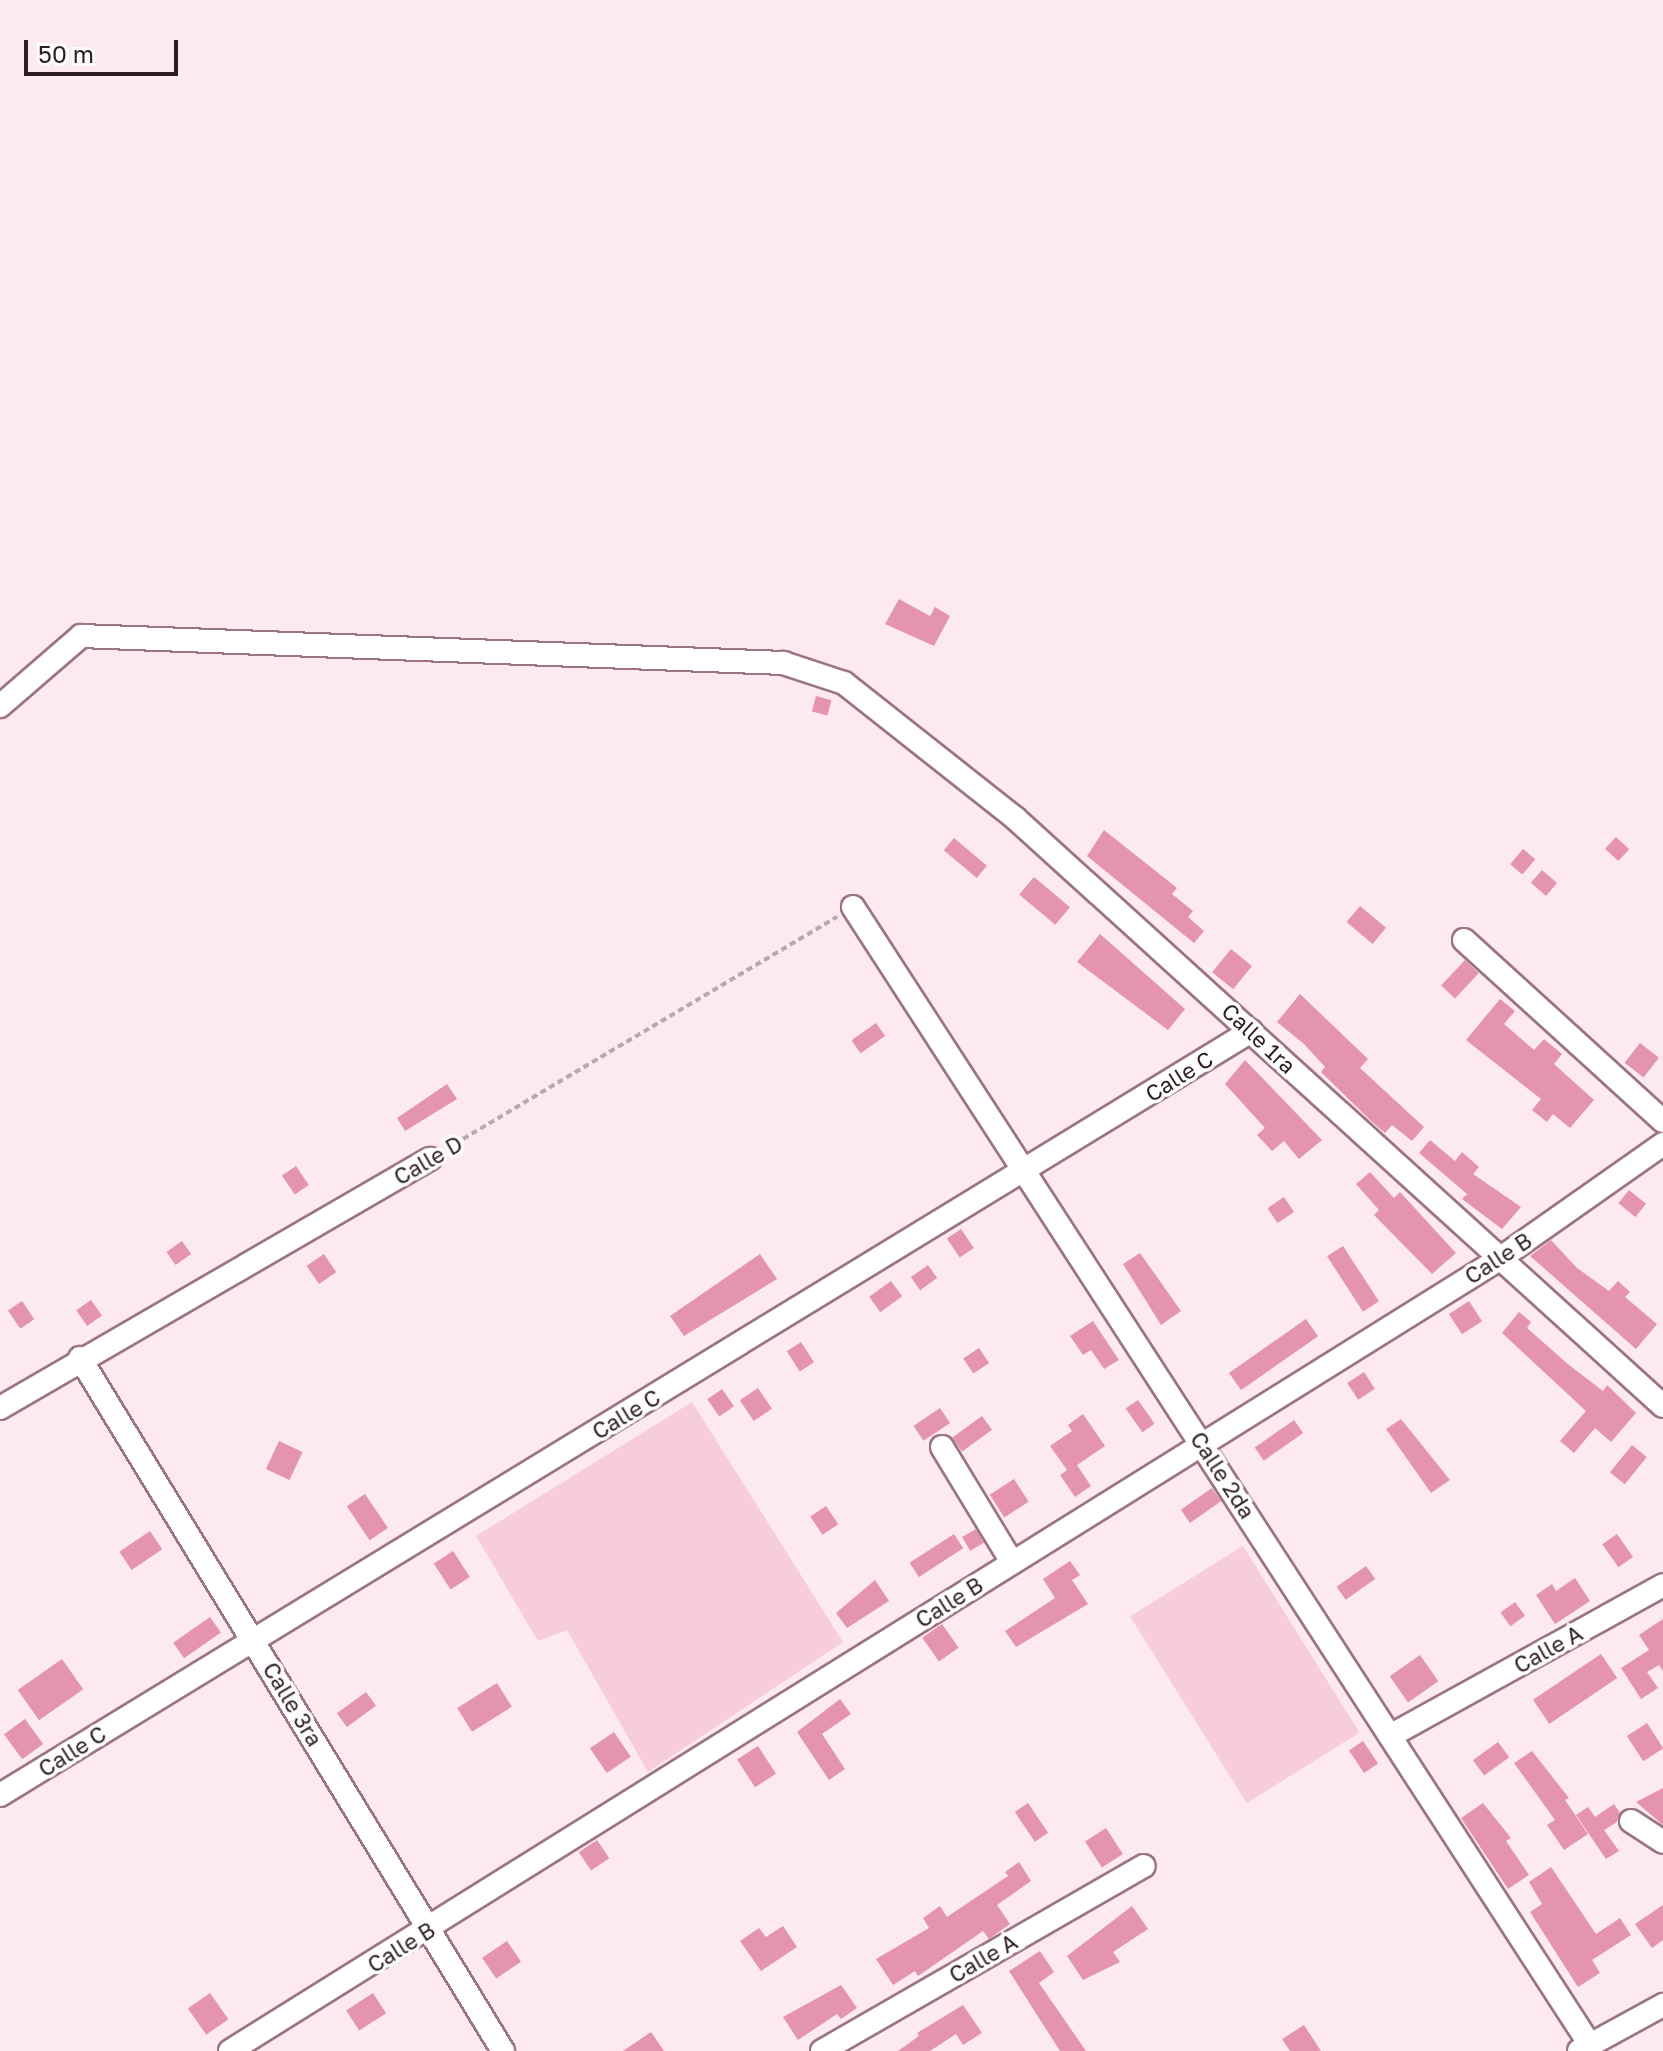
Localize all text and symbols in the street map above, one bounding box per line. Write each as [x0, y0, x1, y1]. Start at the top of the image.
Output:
scale bar [28, 24, 182, 74]
text: 50 m [38, 39, 94, 68]
street label: Calle 1ra [1217, 997, 1301, 1079]
street label: Calle C [1140, 1045, 1218, 1107]
street label: Calle D [389, 1130, 467, 1190]
street label: Calle B [1460, 1227, 1536, 1289]
street label: Calle C [587, 1384, 665, 1444]
street label: Calle 2da [1185, 1427, 1261, 1523]
street label: Calle B [911, 1571, 987, 1633]
street label: Calle A [1509, 1619, 1587, 1679]
street label: Calle 3ra [258, 1657, 328, 1751]
street label: Calle C [33, 1720, 111, 1782]
street label: Calle B [363, 1916, 439, 1978]
street label: Calle A [944, 1928, 1022, 1988]

